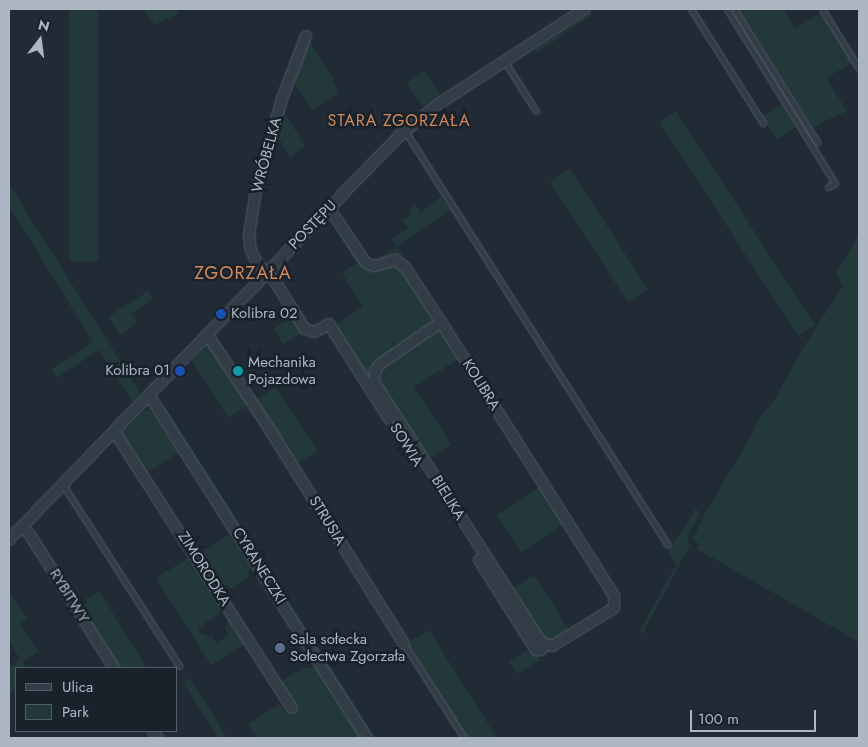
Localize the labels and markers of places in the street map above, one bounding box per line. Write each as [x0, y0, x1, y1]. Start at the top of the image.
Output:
place label: Kolibra 02 [231, 305, 298, 323]
marker: Kolibra 02 [215, 308, 227, 320]
place label: Mechanika Pojazdowa [248, 353, 316, 388]
place label: Kolibra 01 [105, 362, 170, 380]
marker: Kolibra 01 [174, 365, 186, 377]
marker: Mechanika Pojazdowa [232, 365, 244, 377]
place label: Sala sołecka Sołectwa Zgorzała [290, 630, 405, 665]
marker: Sala sołecka Sołectwa Zgorzała [274, 642, 286, 654]

